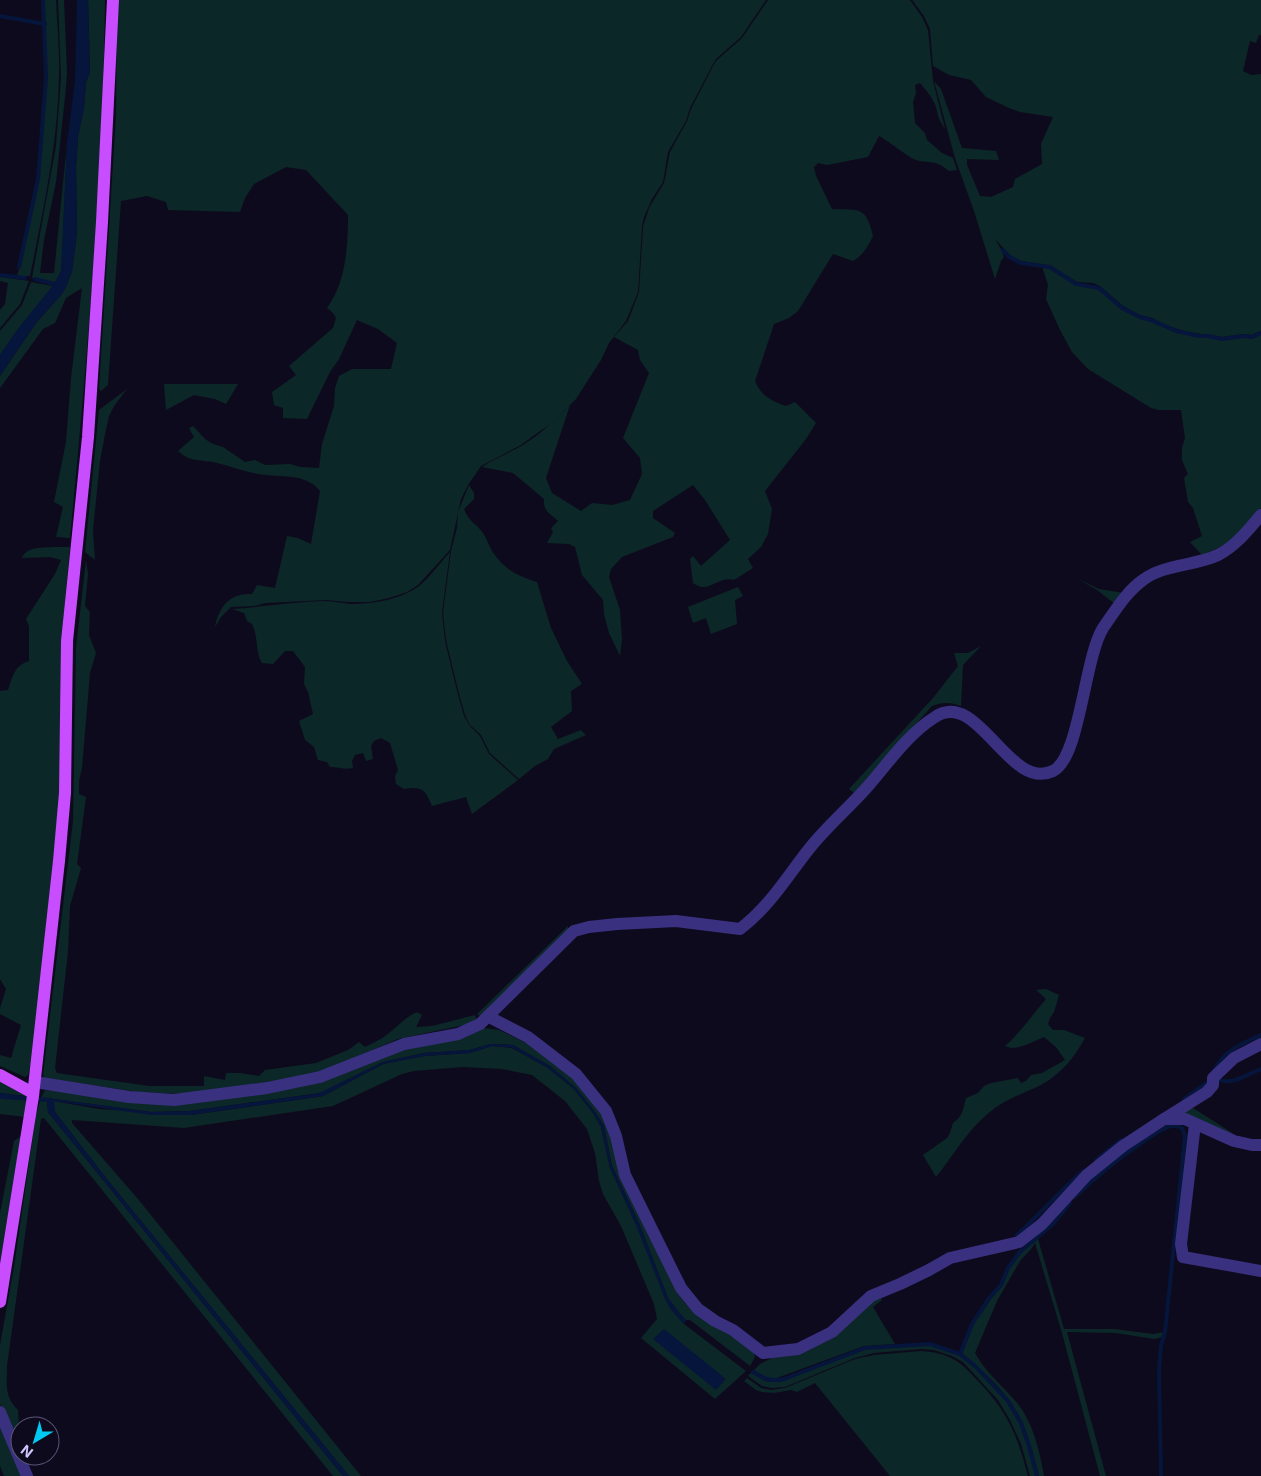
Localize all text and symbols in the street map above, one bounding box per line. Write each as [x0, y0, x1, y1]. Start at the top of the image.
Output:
north arrow [10, 1416, 60, 1466]
text: N [17, 1442, 36, 1462]

